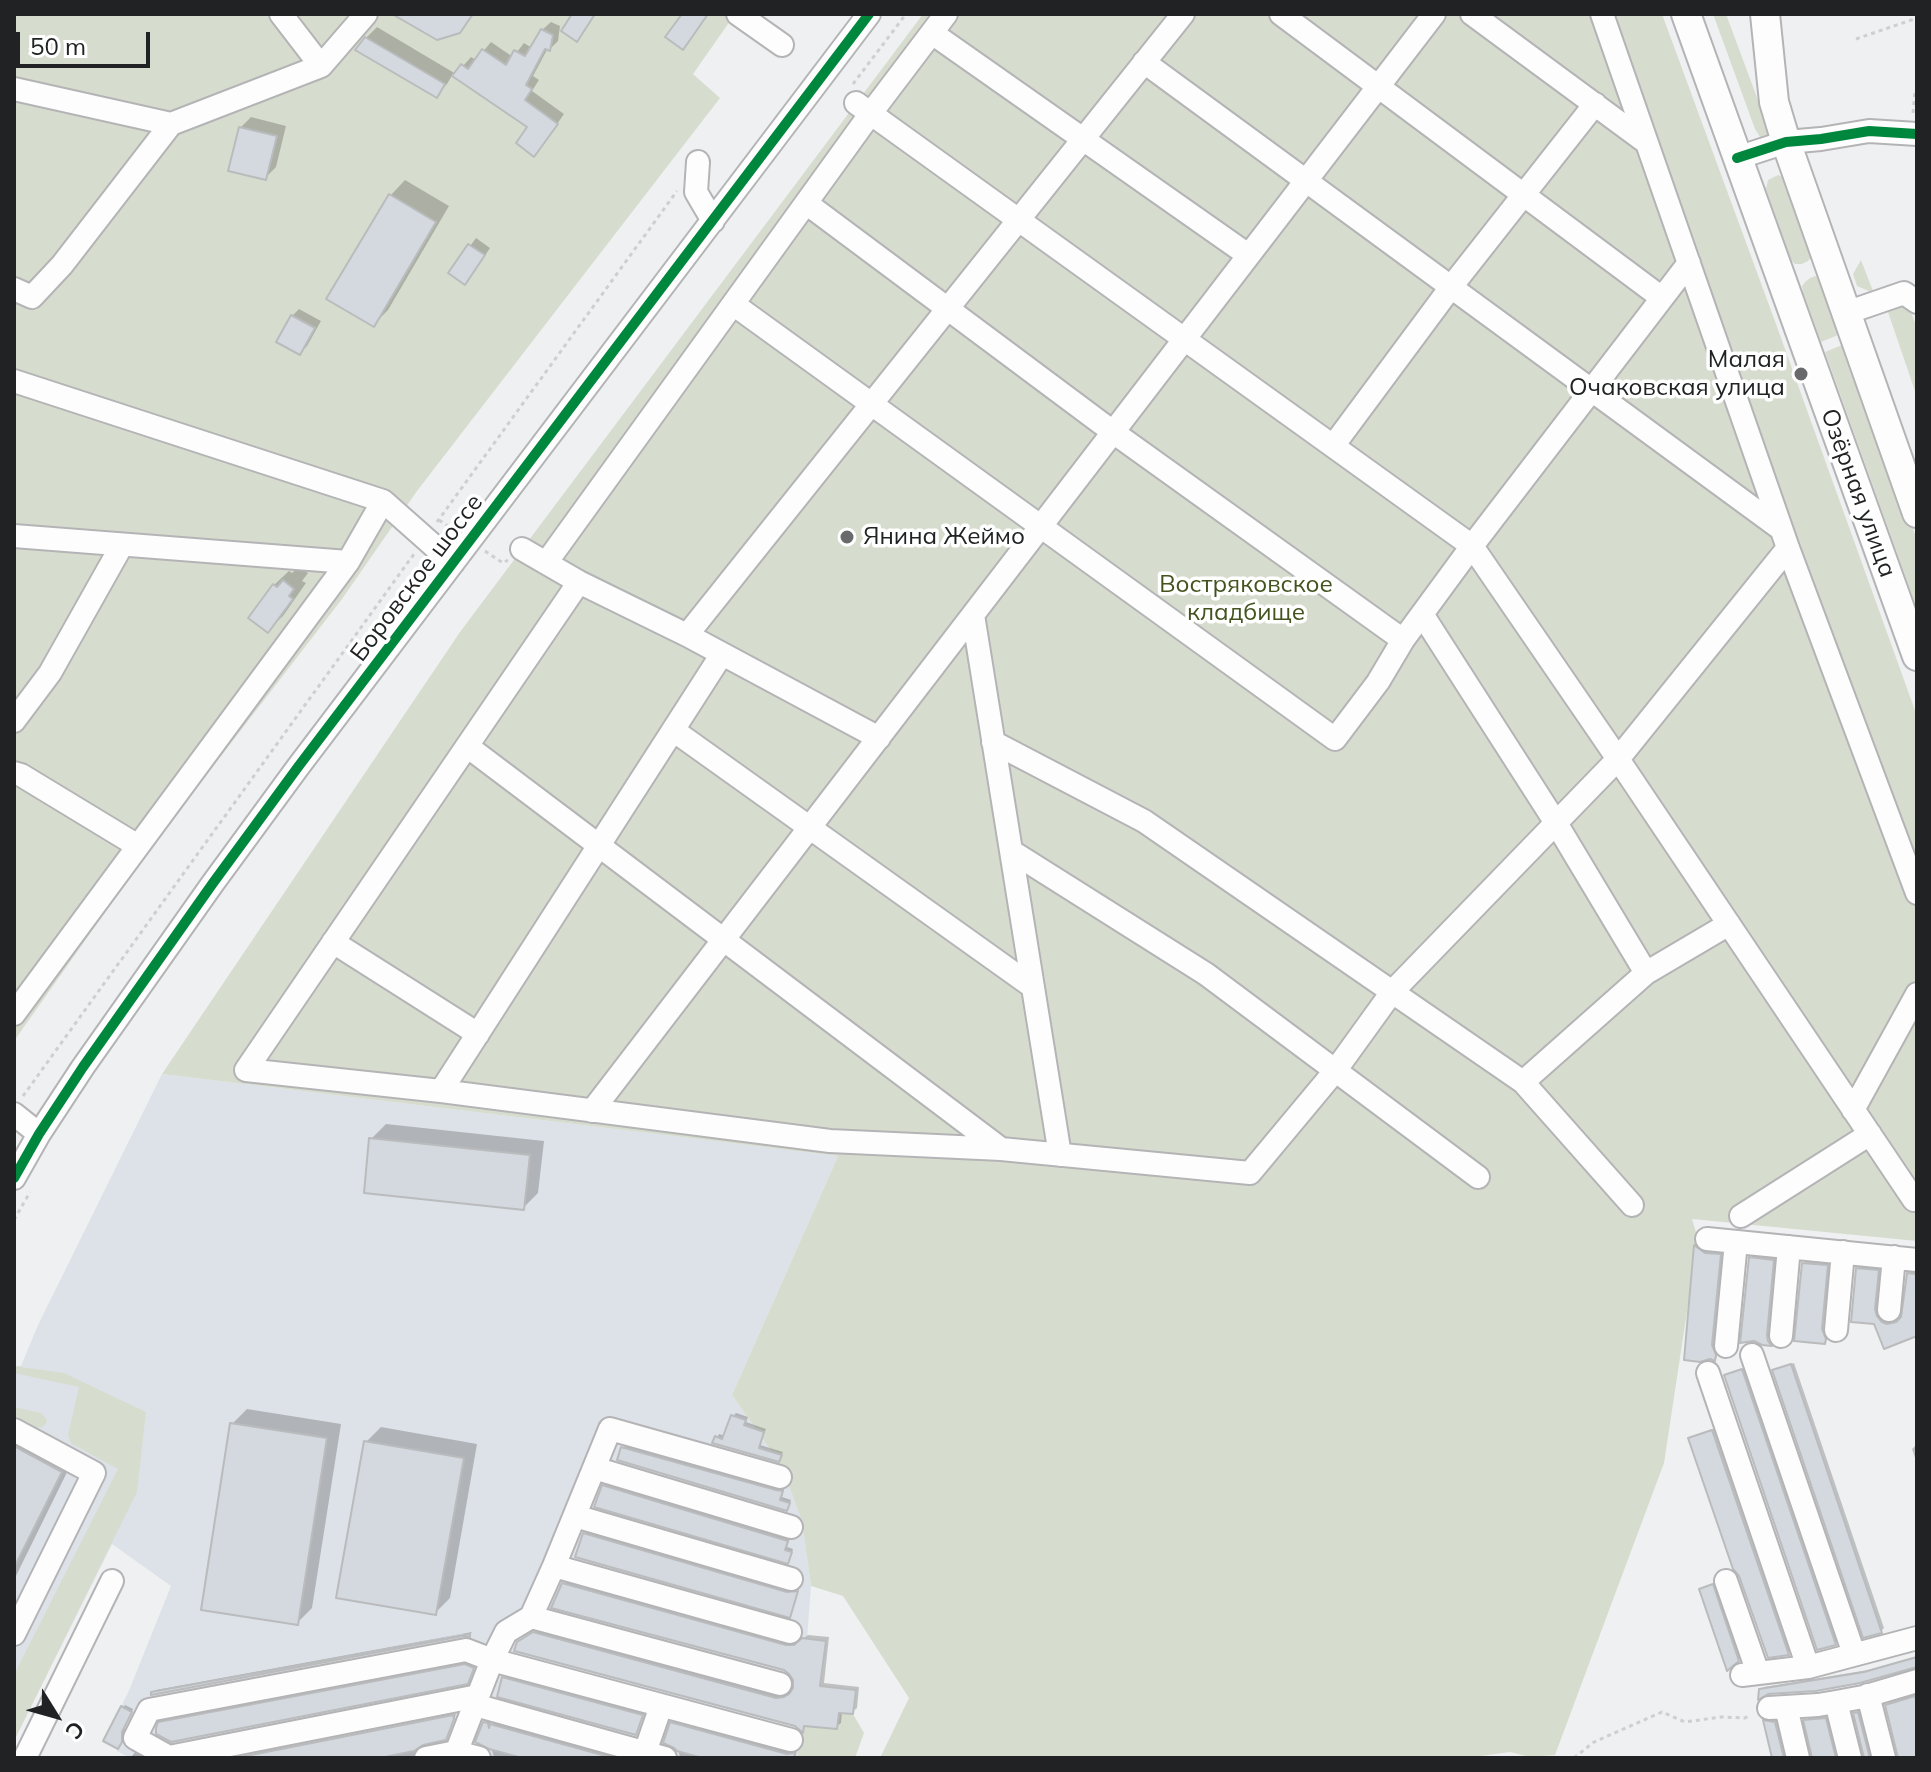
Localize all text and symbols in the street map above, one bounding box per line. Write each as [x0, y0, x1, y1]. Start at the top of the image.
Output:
scale bar [20, 16, 154, 66]
text: 50 m [30, 31, 86, 61]
place label: Малая Очаковская улица [1569, 346, 1785, 402]
marker: Малая Очаковская улица [1792, 365, 1810, 383]
street label: Озёрная улица [1814, 405, 1902, 581]
street label: Боровское шоссе [345, 489, 489, 667]
place label: Янина Жеймо [863, 523, 1025, 551]
marker: Янина Жеймо [838, 528, 856, 546]
park label: Востряковское кладбище [1159, 571, 1333, 627]
north arrow [16, 1676, 96, 1756]
text: С [59, 1716, 91, 1745]

